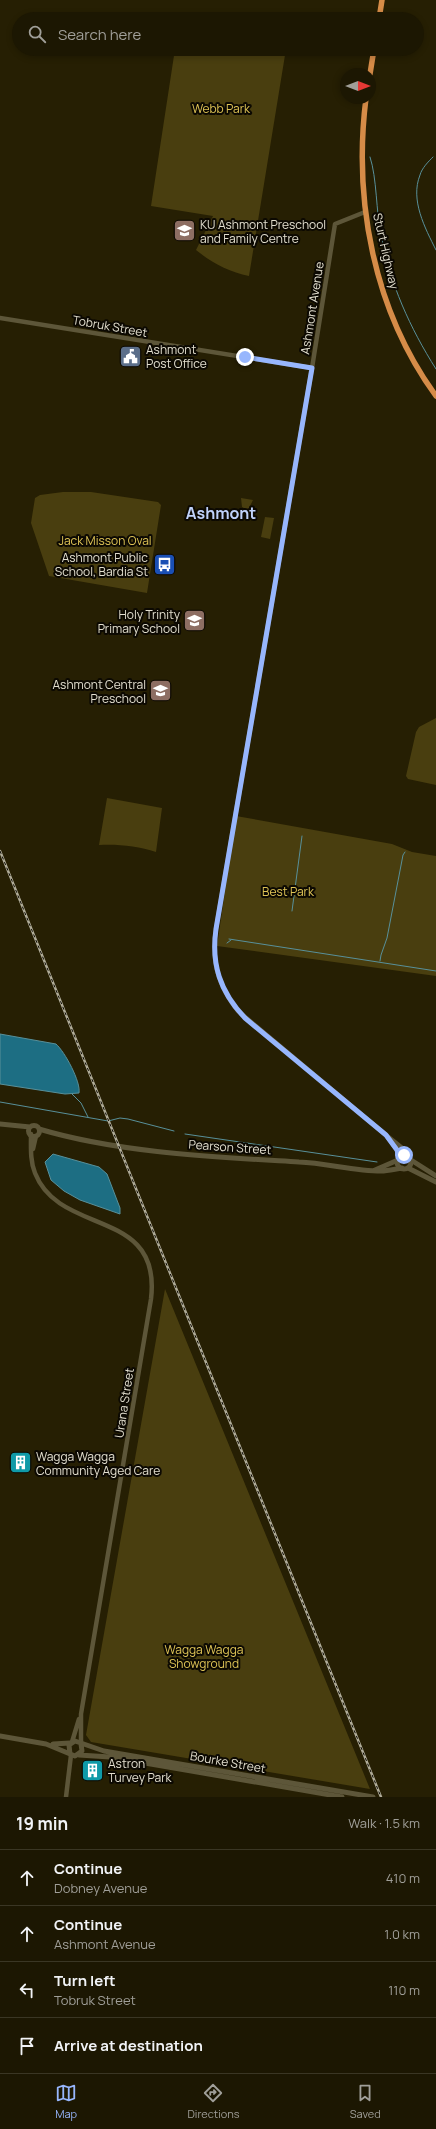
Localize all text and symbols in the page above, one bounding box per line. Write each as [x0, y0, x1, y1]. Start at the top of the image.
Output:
search box [12, 12, 424, 56]
icon: search [26, 23, 48, 45]
text: Search here [58, 24, 141, 45]
north arrow [340, 68, 376, 104]
park label: Webb Park [192, 100, 251, 117]
street label: Sturt Highway [369, 211, 403, 291]
place label: KU Ashmont Preschool and Family Centre [200, 216, 326, 247]
school or university icon: KU Ashmont Preschool and Family Centre [171, 218, 197, 244]
street label: Ashmont Avenue [296, 260, 328, 356]
street label: Tobruk Street [71, 311, 149, 341]
place label: Ashmont Post Office [146, 341, 207, 372]
public building icon: Ashmont Post Office [118, 343, 144, 369]
route end [236, 348, 254, 366]
district label: Ashmont [186, 502, 256, 524]
park label: Jack Misson Oval [58, 532, 152, 549]
place label: Ashmont Public School, Bardia St [55, 549, 148, 580]
bus stop icon: Ashmont Public School, Bardia St [151, 551, 177, 577]
place label: Holy Trinity Primary School [98, 606, 181, 637]
school or university icon: Holy Trinity Primary School [182, 608, 208, 634]
place label: Ashmont Central Preschool [52, 676, 146, 707]
school or university icon: Ashmont Central Preschool [148, 678, 174, 704]
park label: Best Park [262, 883, 315, 900]
street label: Pearson Street [188, 1136, 272, 1158]
route start [395, 1146, 413, 1164]
street label: Urana Street [110, 1367, 138, 1439]
place label: Wagga Wagga Community Aged Care [36, 1448, 160, 1479]
building icon: Wagga Wagga Community Aged Care [7, 1450, 33, 1476]
park label: Wagga Wagga Showground [165, 1641, 243, 1672]
street label: Bourke Street [189, 1747, 267, 1777]
place label: Astron Turvey Park [108, 1755, 172, 1786]
building icon: Astron Turvey Park [80, 1757, 106, 1783]
text: 19 min [16, 1812, 68, 1835]
text: Walk · 1.5 km [348, 1814, 420, 1832]
text: Continue [54, 1858, 122, 1879]
icon: ahead [16, 1867, 38, 1889]
text: 410 m [386, 1869, 420, 1887]
text: Dobney Avenue [54, 1879, 147, 1897]
text: Continue [54, 1914, 122, 1935]
icon: ahead [16, 1923, 38, 1945]
text: 1.0 km [384, 1925, 420, 1943]
text: Ashmont Avenue [54, 1935, 156, 1953]
text: Turn left [54, 1970, 116, 1991]
icon: left [16, 1979, 38, 2001]
text: 110 m [388, 1981, 420, 1999]
text: Tobruk Street [54, 1991, 136, 2009]
icon: arrive [16, 2035, 38, 2057]
text: Arrive at destination [54, 2035, 203, 2056]
tab: Map [55, 2082, 77, 2121]
tab: Directions [187, 2082, 240, 2121]
tab: Saved [350, 2082, 381, 2121]

